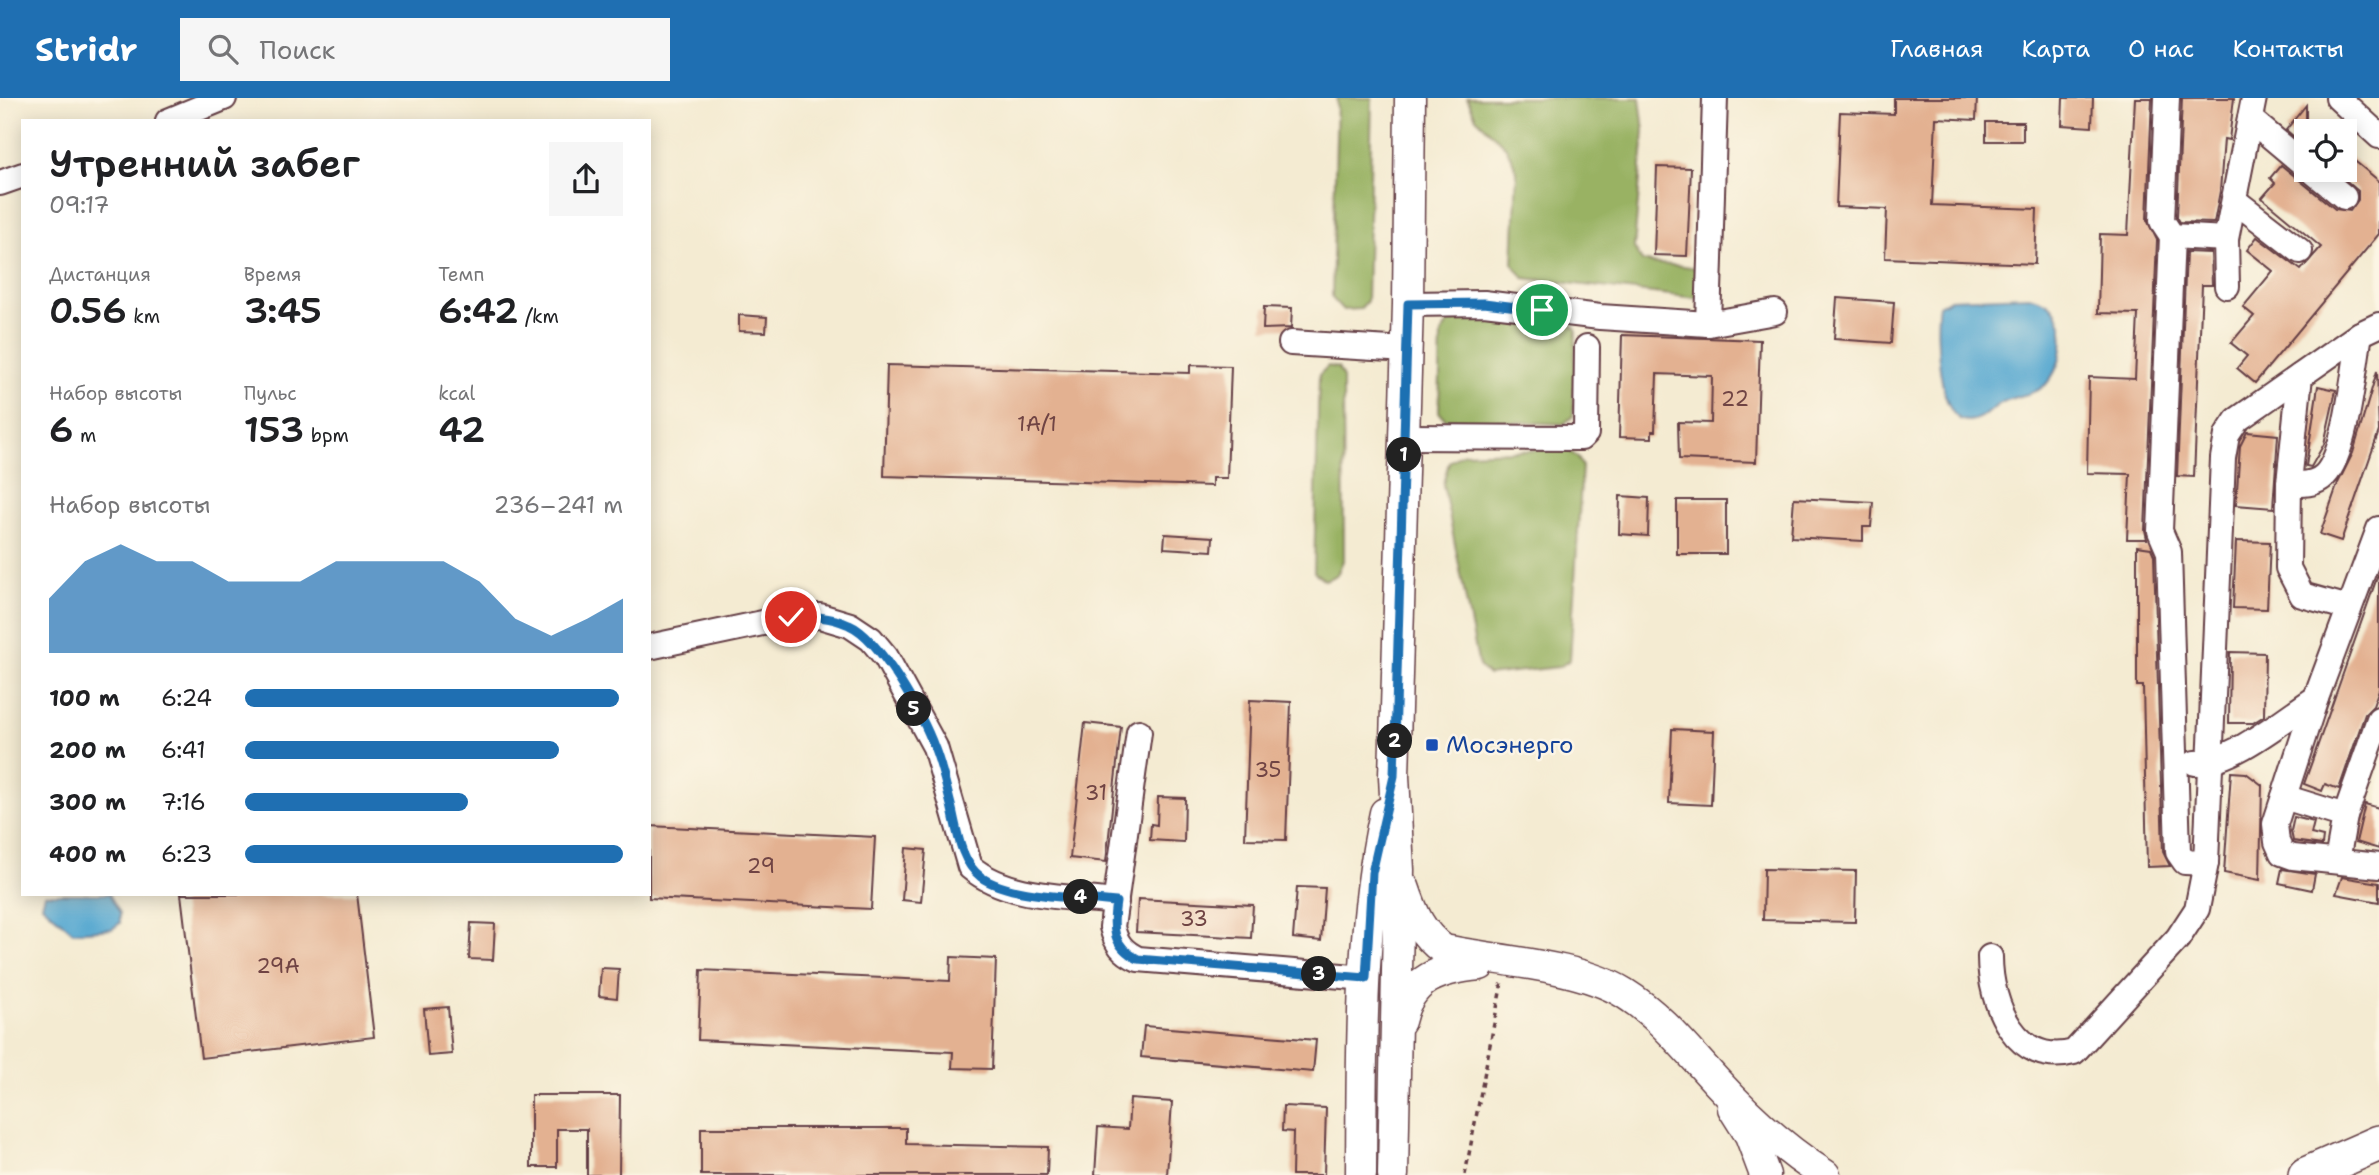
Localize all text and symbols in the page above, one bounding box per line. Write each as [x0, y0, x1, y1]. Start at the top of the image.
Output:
search box [180, 18, 670, 81]
text: Stridr [35, 27, 138, 72]
icon: search [204, 30, 242, 68]
text: Поиск [260, 32, 335, 67]
text: Главная [1890, 33, 1983, 65]
text: Карта [2021, 33, 2090, 65]
text: О нас [2128, 33, 2194, 65]
text: Контакты [2232, 33, 2344, 65]
map controls [2294, 119, 2357, 182]
button: locate [2294, 119, 2357, 182]
text: Утренний забег [49, 138, 360, 189]
button: share [549, 142, 623, 216]
text: 09:17 [49, 190, 109, 220]
text: Дистанция [49, 262, 151, 287]
text: Время [244, 262, 302, 287]
text: Темп [438, 262, 484, 287]
pin [1512, 280, 1572, 340]
text: 0.56 [49, 287, 127, 334]
text: 3:45 [244, 287, 322, 334]
text: 6:42 [438, 287, 518, 334]
icon: arrive [1523, 291, 1561, 329]
text: km [127, 304, 160, 329]
text: /km [518, 304, 559, 329]
text: Набор высоты [49, 381, 182, 406]
text: Пульс [244, 381, 297, 406]
text: kcal [438, 381, 475, 406]
house number: 22 [1721, 385, 1749, 413]
text: 6 [49, 406, 74, 453]
text: 153 [244, 406, 304, 453]
text: 42 [438, 406, 485, 453]
house number: 1А/1 [1017, 410, 1057, 438]
text: m [74, 423, 96, 448]
text: bpm [304, 423, 349, 448]
pin: 1 [1386, 438, 1422, 472]
text: 1 [1399, 442, 1408, 467]
text: Набор высоты [49, 490, 210, 520]
text: 236–241 m [494, 490, 623, 520]
pin [761, 587, 821, 647]
icon: check [772, 598, 810, 636]
text: 100 m [49, 683, 120, 713]
text: 6:24 [161, 683, 212, 713]
pin: 5 [897, 692, 932, 726]
text: 5 [908, 696, 919, 721]
pin: 2 [1378, 724, 1412, 758]
text: 2 [1388, 728, 1401, 753]
place label: Мосэнерго [1446, 729, 1574, 761]
text: 200 m [49, 735, 126, 765]
text: 6:41 [161, 735, 206, 765]
marker: Мосэнерго [1424, 737, 1440, 753]
house number: 35 [1255, 756, 1281, 784]
house number: 31 [1085, 779, 1107, 807]
text: 300 m [49, 787, 126, 817]
text: 7:16 [161, 787, 206, 817]
text: 400 m [49, 839, 126, 869]
text: 6:23 [161, 839, 212, 869]
house number: 29 [747, 852, 775, 880]
pin: 4 [1064, 880, 1098, 914]
text: 4 [1074, 884, 1087, 909]
house number: 33 [1180, 905, 1208, 933]
house number: 29А [256, 952, 300, 980]
pin: 3 [1302, 956, 1336, 992]
text: 3 [1312, 961, 1325, 986]

